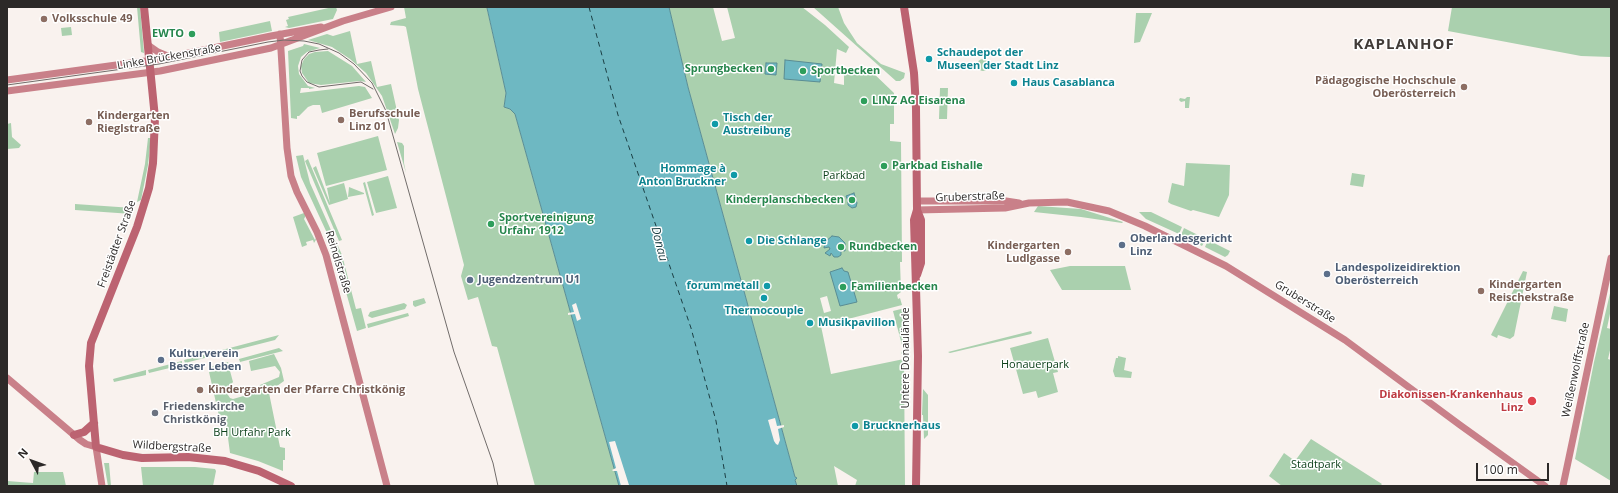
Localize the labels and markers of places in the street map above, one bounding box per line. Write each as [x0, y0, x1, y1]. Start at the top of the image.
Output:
place label: Volksschule 49 [52, 12, 132, 26]
marker: Volksschule 49 [39, 14, 49, 24]
place label: EWTO [152, 27, 184, 41]
marker: EWTO [187, 29, 197, 39]
place label: Schaudepot der Museen der Stadt Linz [937, 46, 1059, 72]
marker: Schaudepot der Museen der Stadt Linz [924, 54, 934, 64]
place label: Sprungbecken [685, 62, 763, 76]
marker: Sprungbecken [766, 64, 776, 74]
place label: Sportbecken [811, 64, 880, 78]
marker: Sportbecken [798, 66, 808, 76]
place label: Pädagogische Hochschule Oberösterreich [1315, 74, 1456, 100]
place label: Haus Casablanca [1022, 76, 1115, 90]
marker: Haus Casablanca [1009, 78, 1019, 88]
marker: Pädagogische Hochschule Oberösterreich [1459, 82, 1469, 92]
place label: LINZ AG Eisarena [872, 94, 965, 108]
marker: LINZ AG Eisarena [859, 96, 869, 106]
place label: Berufsschule Linz 01 [349, 107, 420, 133]
place label: Kindergarten Rieglstraße [97, 109, 170, 135]
place label: Tisch der Austreibung [723, 111, 791, 137]
marker: Berufsschule Linz 01 [336, 115, 346, 125]
marker: Kindergarten Rieglstraße [84, 117, 94, 127]
marker: Tisch der Austreibung [710, 119, 720, 129]
place label: Parkbad Eishalle [892, 159, 983, 173]
marker: Parkbad Eishalle [879, 161, 889, 171]
place label: Hommage à Anton Bruckner [639, 162, 726, 188]
marker: Hommage à Anton Bruckner [729, 170, 739, 180]
place label: Kinderplanschbecken [725, 193, 844, 207]
marker: Kinderplanschbecken [847, 195, 857, 205]
place label: Sportvereinigung Urfahr 1912 [499, 211, 594, 237]
marker: Sportvereinigung Urfahr 1912 [486, 219, 496, 229]
place label: Oberlandesgericht Linz [1130, 232, 1232, 258]
place label: Die Schlange [757, 234, 827, 248]
marker: Die Schlange [744, 236, 754, 246]
place label: Kindergarten Ludlgasse [987, 239, 1060, 265]
place label: Rundbecken [849, 240, 917, 254]
marker: Oberlandesgericht Linz [1117, 240, 1127, 250]
marker: Rundbecken [836, 242, 846, 252]
marker: Kindergarten Ludlgasse [1063, 247, 1073, 257]
place label: Landespolizeidirektion Oberösterreich [1335, 261, 1461, 287]
marker: Landespolizeidirektion Oberösterreich [1322, 269, 1332, 279]
place label: Jugendzentrum U1 [478, 273, 580, 287]
marker: Jugendzentrum U1 [465, 275, 475, 285]
place label: Kindergarten Reischekstraße [1489, 278, 1574, 304]
place label: forum metall [687, 279, 759, 293]
place label: Familienbecken [851, 280, 938, 294]
marker: forum metall [762, 281, 772, 291]
marker: Familienbecken [838, 282, 848, 292]
marker: Kindergarten Reischekstraße [1476, 286, 1486, 296]
marker: Thermocouple [759, 293, 769, 303]
place label: Thermocouple [724, 304, 804, 318]
place label: Musikpavillon [818, 316, 895, 330]
marker: Musikpavillon [805, 318, 815, 328]
place label: Kulturverein Besser Leben [169, 347, 242, 373]
marker: Kulturverein Besser Leben [156, 355, 166, 365]
place label: Kindergarten der Pfarre Christkönig [208, 383, 405, 397]
marker: Kindergarten der Pfarre Christkönig [195, 385, 205, 395]
place label: Diakonissen-Krankenhaus Linz [1379, 388, 1523, 414]
marker: Diakonissen-Krankenhaus Linz [1526, 395, 1538, 407]
place label: Friedenskirche Christkönig [163, 400, 245, 426]
marker: Friedenskirche Christkönig [150, 408, 160, 418]
place label: Brucknerhaus [863, 419, 940, 433]
marker: Brucknerhaus [850, 421, 860, 431]

